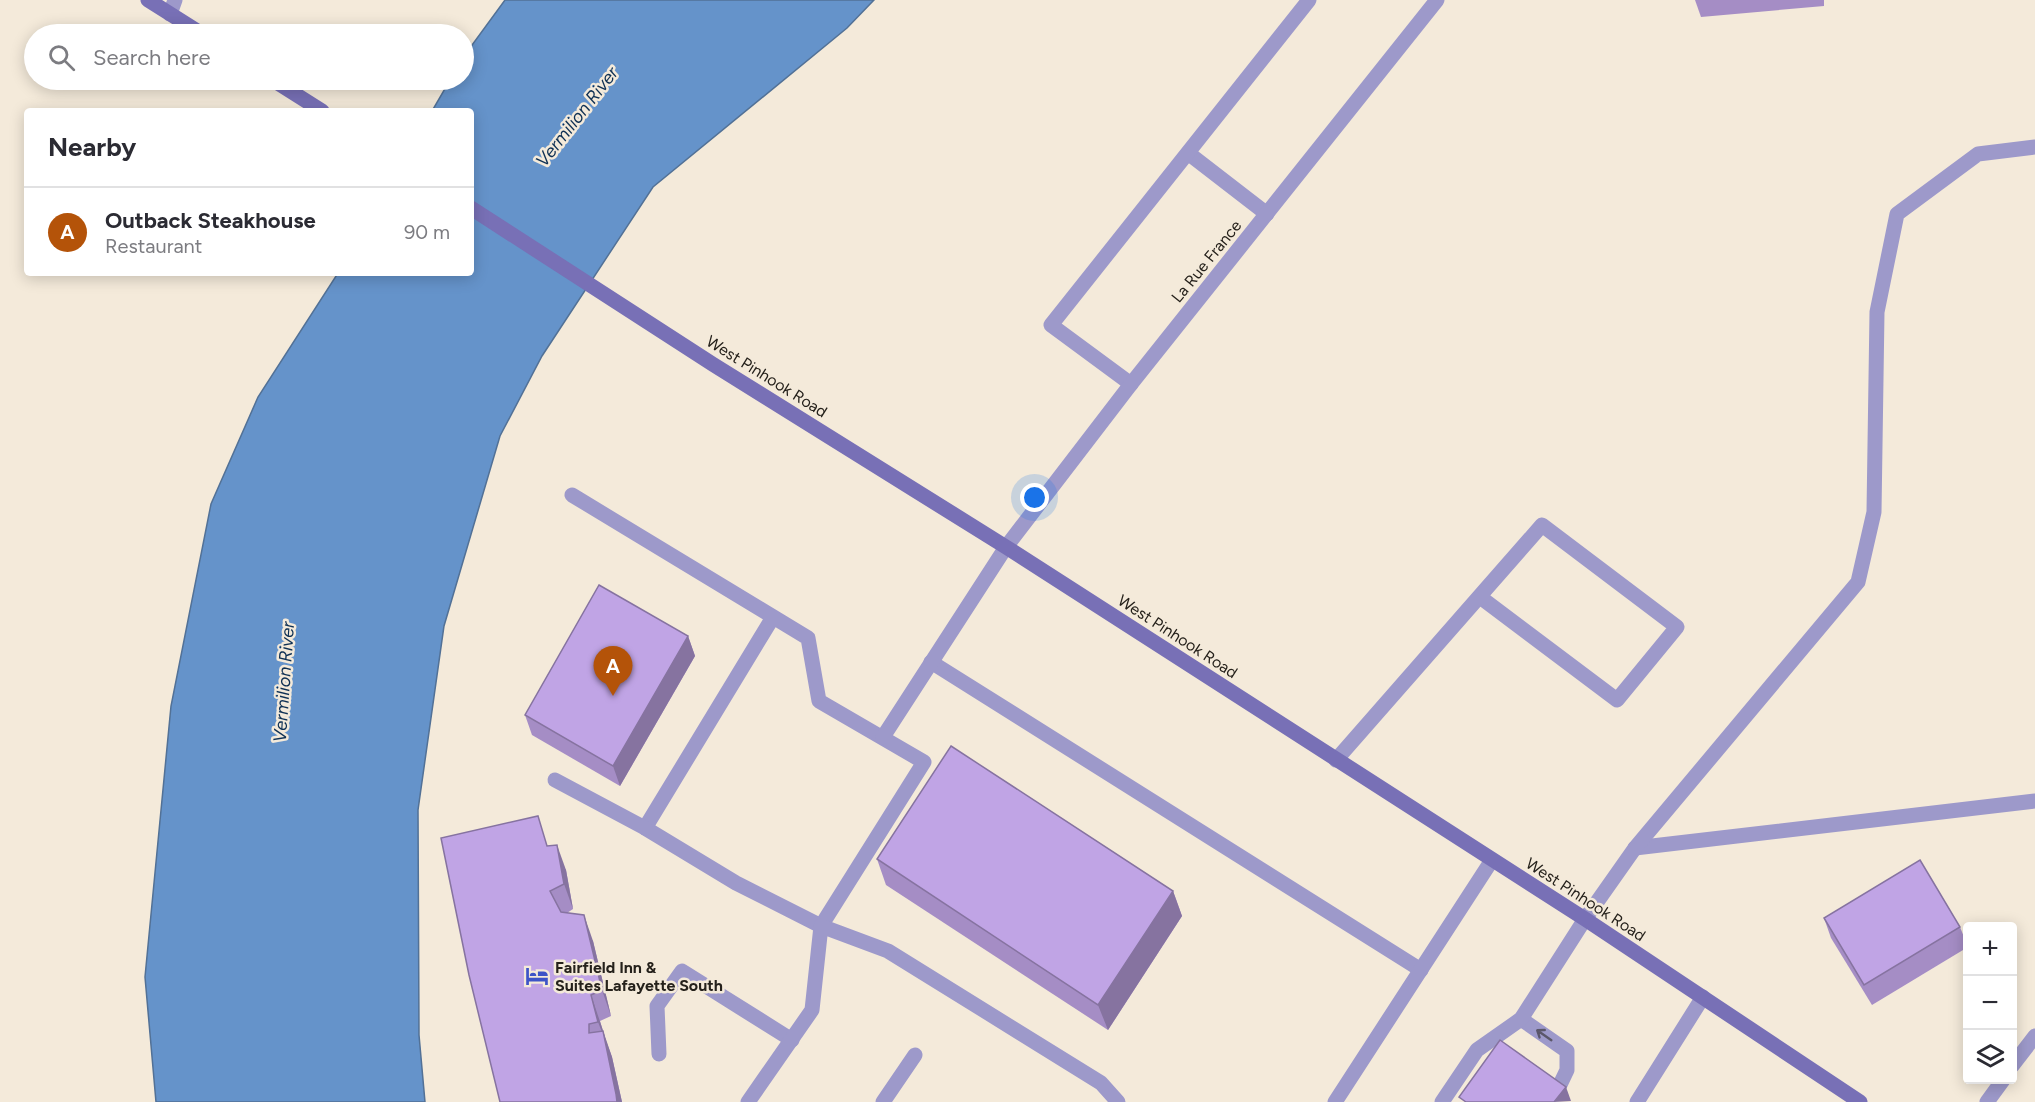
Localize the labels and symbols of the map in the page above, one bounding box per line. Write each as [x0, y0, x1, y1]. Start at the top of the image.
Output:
water label: Vermilion River [531, 62, 623, 171]
street label: La Rue France [1167, 216, 1246, 306]
street label: West Pinhook Road [703, 332, 831, 421]
your location [1020, 483, 1049, 512]
street label: West Pinhook Road [1114, 591, 1241, 682]
water label: Vermilion River [269, 620, 299, 743]
pin: A [594, 646, 632, 696]
street label: West Pinhook Road [1522, 854, 1649, 945]
place label: Fairfield Inn & Suites Lafayette South [555, 958, 723, 995]
hotel icon: Fairfield Inn & Suites Lafayette South [524, 963, 550, 989]
one-way arrow [1536, 1029, 1553, 1041]

